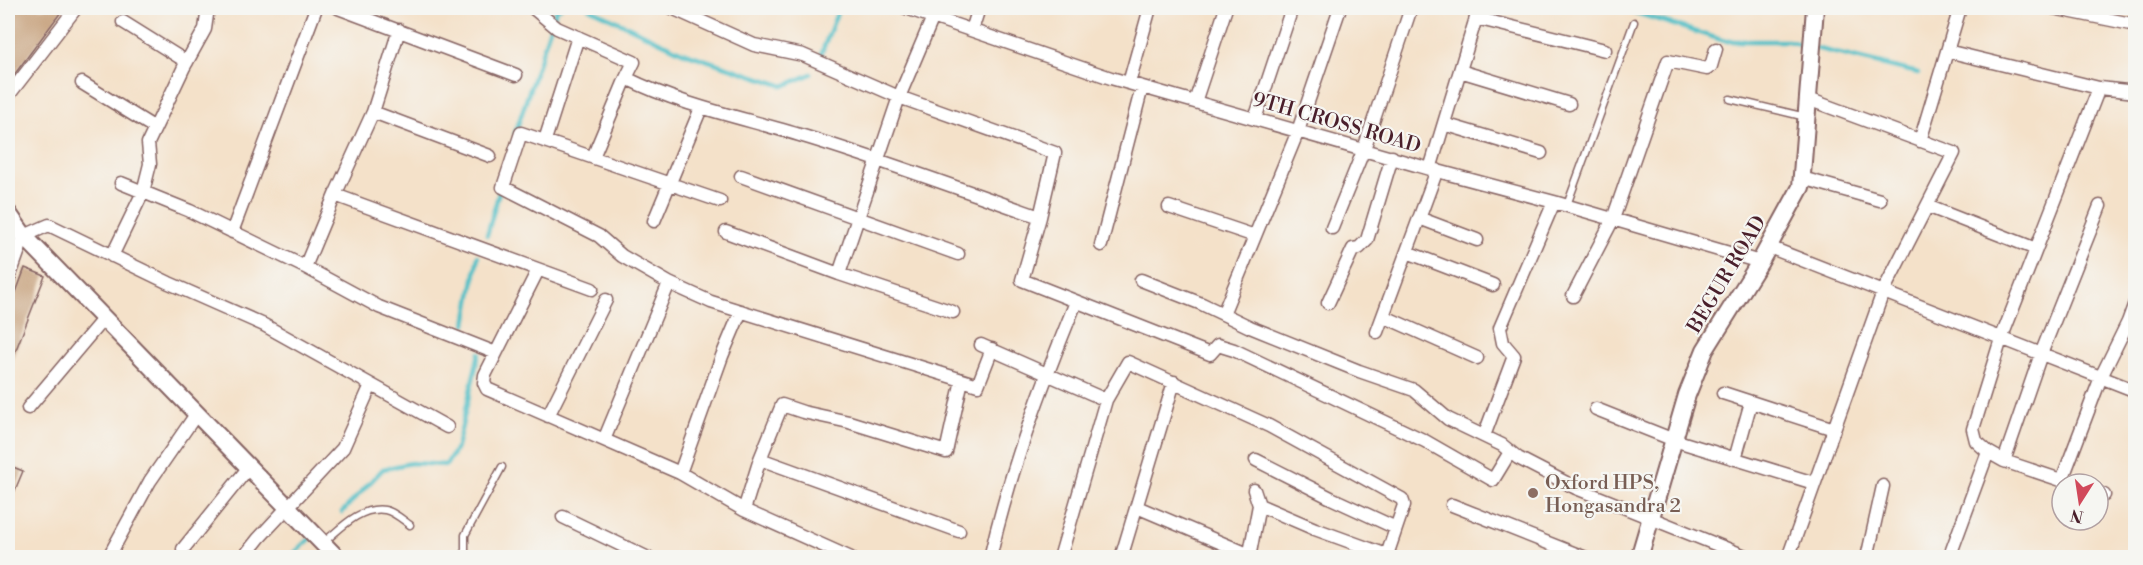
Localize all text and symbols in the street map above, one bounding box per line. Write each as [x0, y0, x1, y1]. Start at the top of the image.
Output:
street label: 9TH CROSS ROAD [1249, 87, 1424, 159]
street label: BEGUR ROAD [1682, 211, 1772, 339]
place label: Oxford HPS, Hongasandra 2 [1545, 471, 1681, 519]
north arrow [2050, 472, 2110, 532]
marker: Oxford HPS, Hongasandra 2 [1526, 486, 1540, 500]
text: N [2068, 505, 2085, 527]

